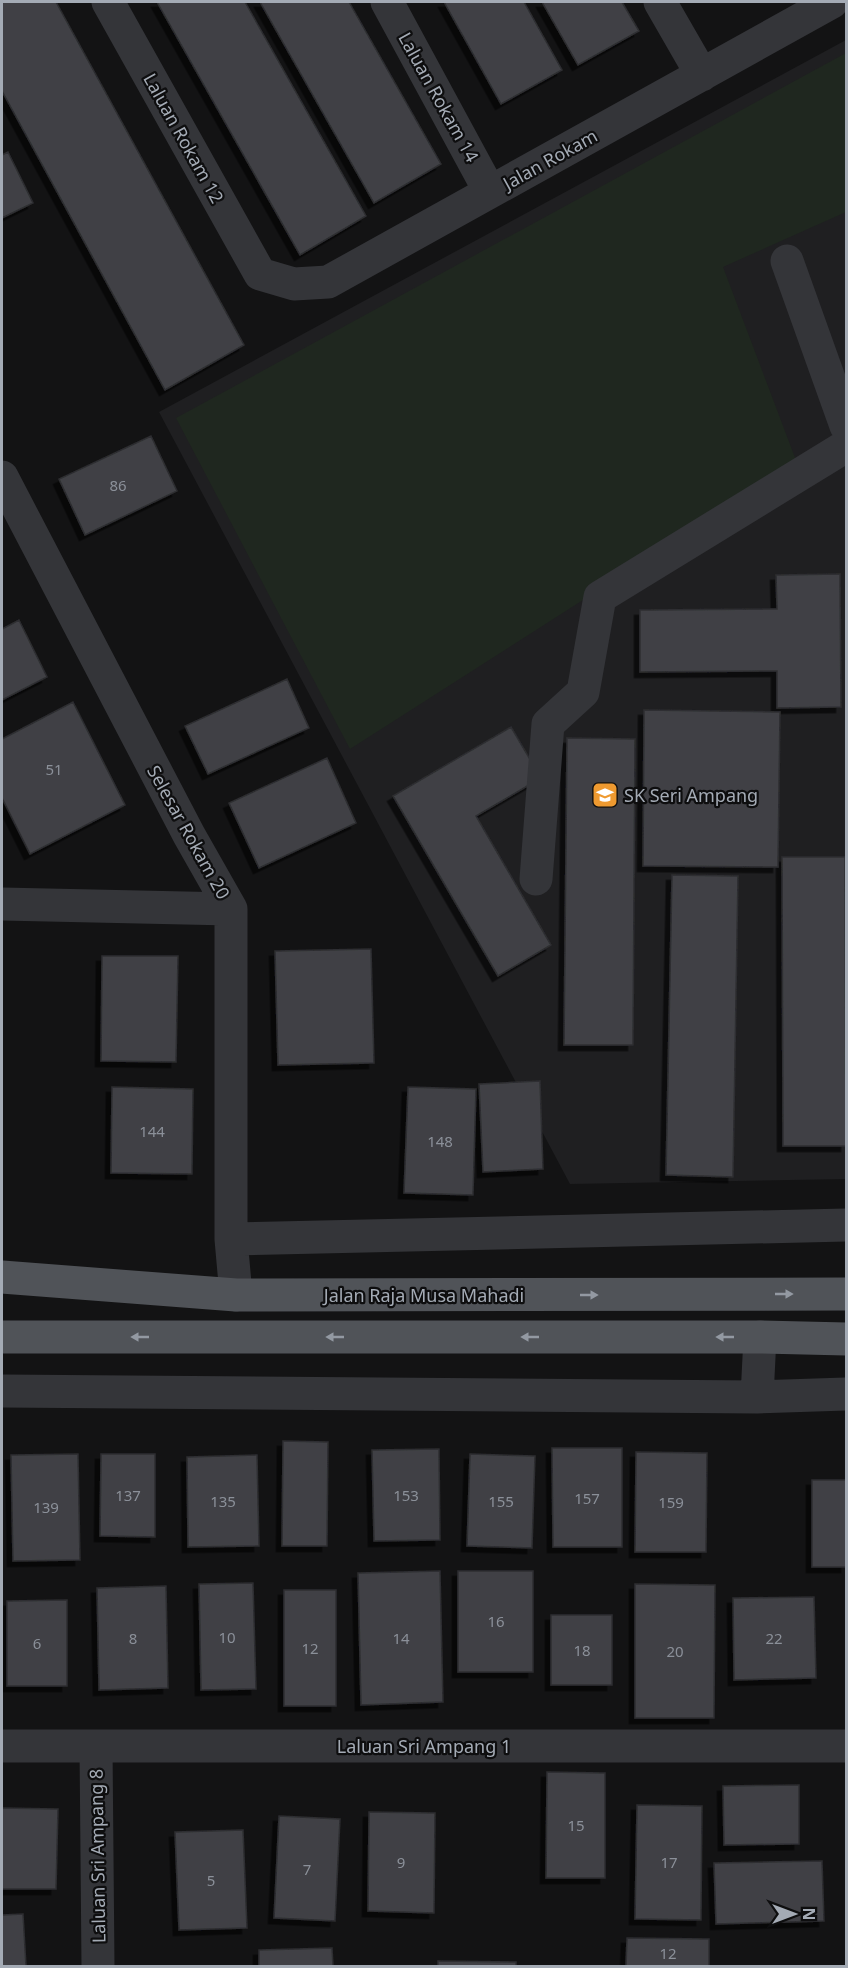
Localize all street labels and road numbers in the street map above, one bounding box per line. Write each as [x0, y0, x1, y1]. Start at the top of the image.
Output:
street label: Laluan Rokam 14 [393, 28, 485, 166]
street label: Laluan Rokam 12 [138, 69, 230, 207]
street label: Jalan Rokam [497, 123, 601, 196]
street label: Selesar Rokam 20 [142, 761, 236, 903]
street label: Jalan Raja Musa Mahadi [322, 1283, 524, 1307]
street label: Laluan Sri Ampang 1 [337, 1734, 511, 1758]
street label: Laluan Sri Ampang 8 [83, 1769, 111, 1943]

